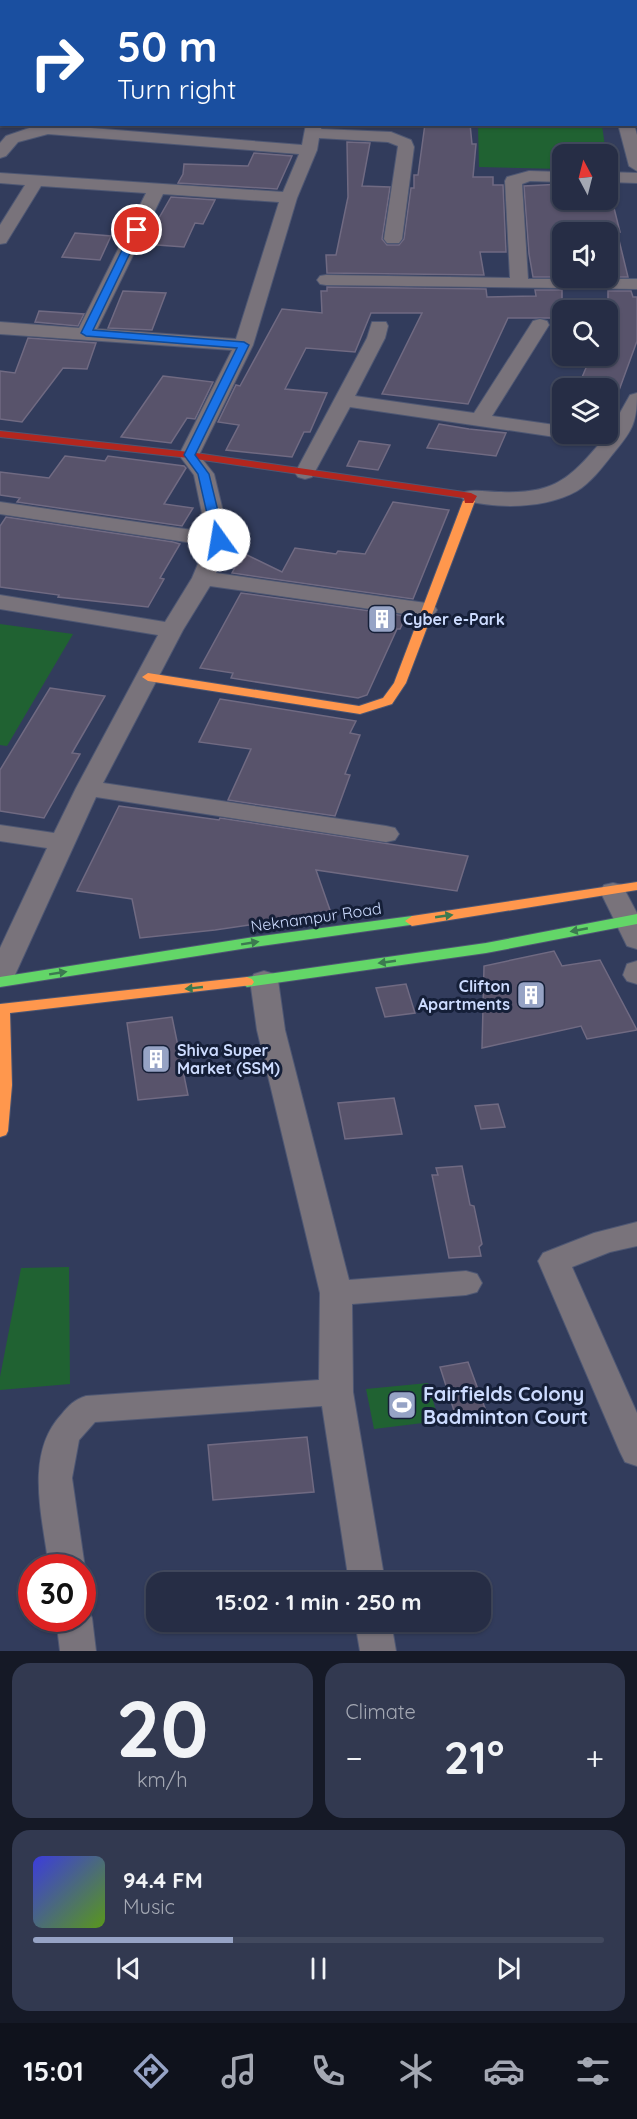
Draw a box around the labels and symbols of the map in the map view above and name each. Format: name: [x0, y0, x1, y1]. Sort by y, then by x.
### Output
north arrow: [552, 144, 618, 210]
pin: [111, 204, 162, 255]
position arrow: [187, 508, 251, 572]
building icon: Cyber e-Park: [366, 603, 398, 635]
place label: Cyber e-Park: [403, 609, 505, 629]
street label: Neknampur Road: [249, 898, 383, 936]
one-way arrow: [434, 912, 453, 921]
one-way arrow: [570, 926, 589, 935]
one-way arrow: [241, 938, 260, 947]
one-way arrow: [378, 958, 397, 967]
one-way arrow: [48, 968, 67, 977]
place label: Clifton Apartments: [418, 976, 510, 1014]
building icon: Clifton Apartments: [515, 979, 547, 1011]
one-way arrow: [184, 983, 203, 993]
place label: Shiva Super Market (SSM): [177, 1040, 280, 1078]
building icon: Shiva Super Market (SSM): [140, 1043, 172, 1075]
place label: Fairfields Colony Badminton Court: [423, 1381, 588, 1429]
sports icon: Fairfields Colony Badminton Court: [386, 1389, 418, 1421]
speed limit sign: 30: [18, 1554, 96, 1632]

